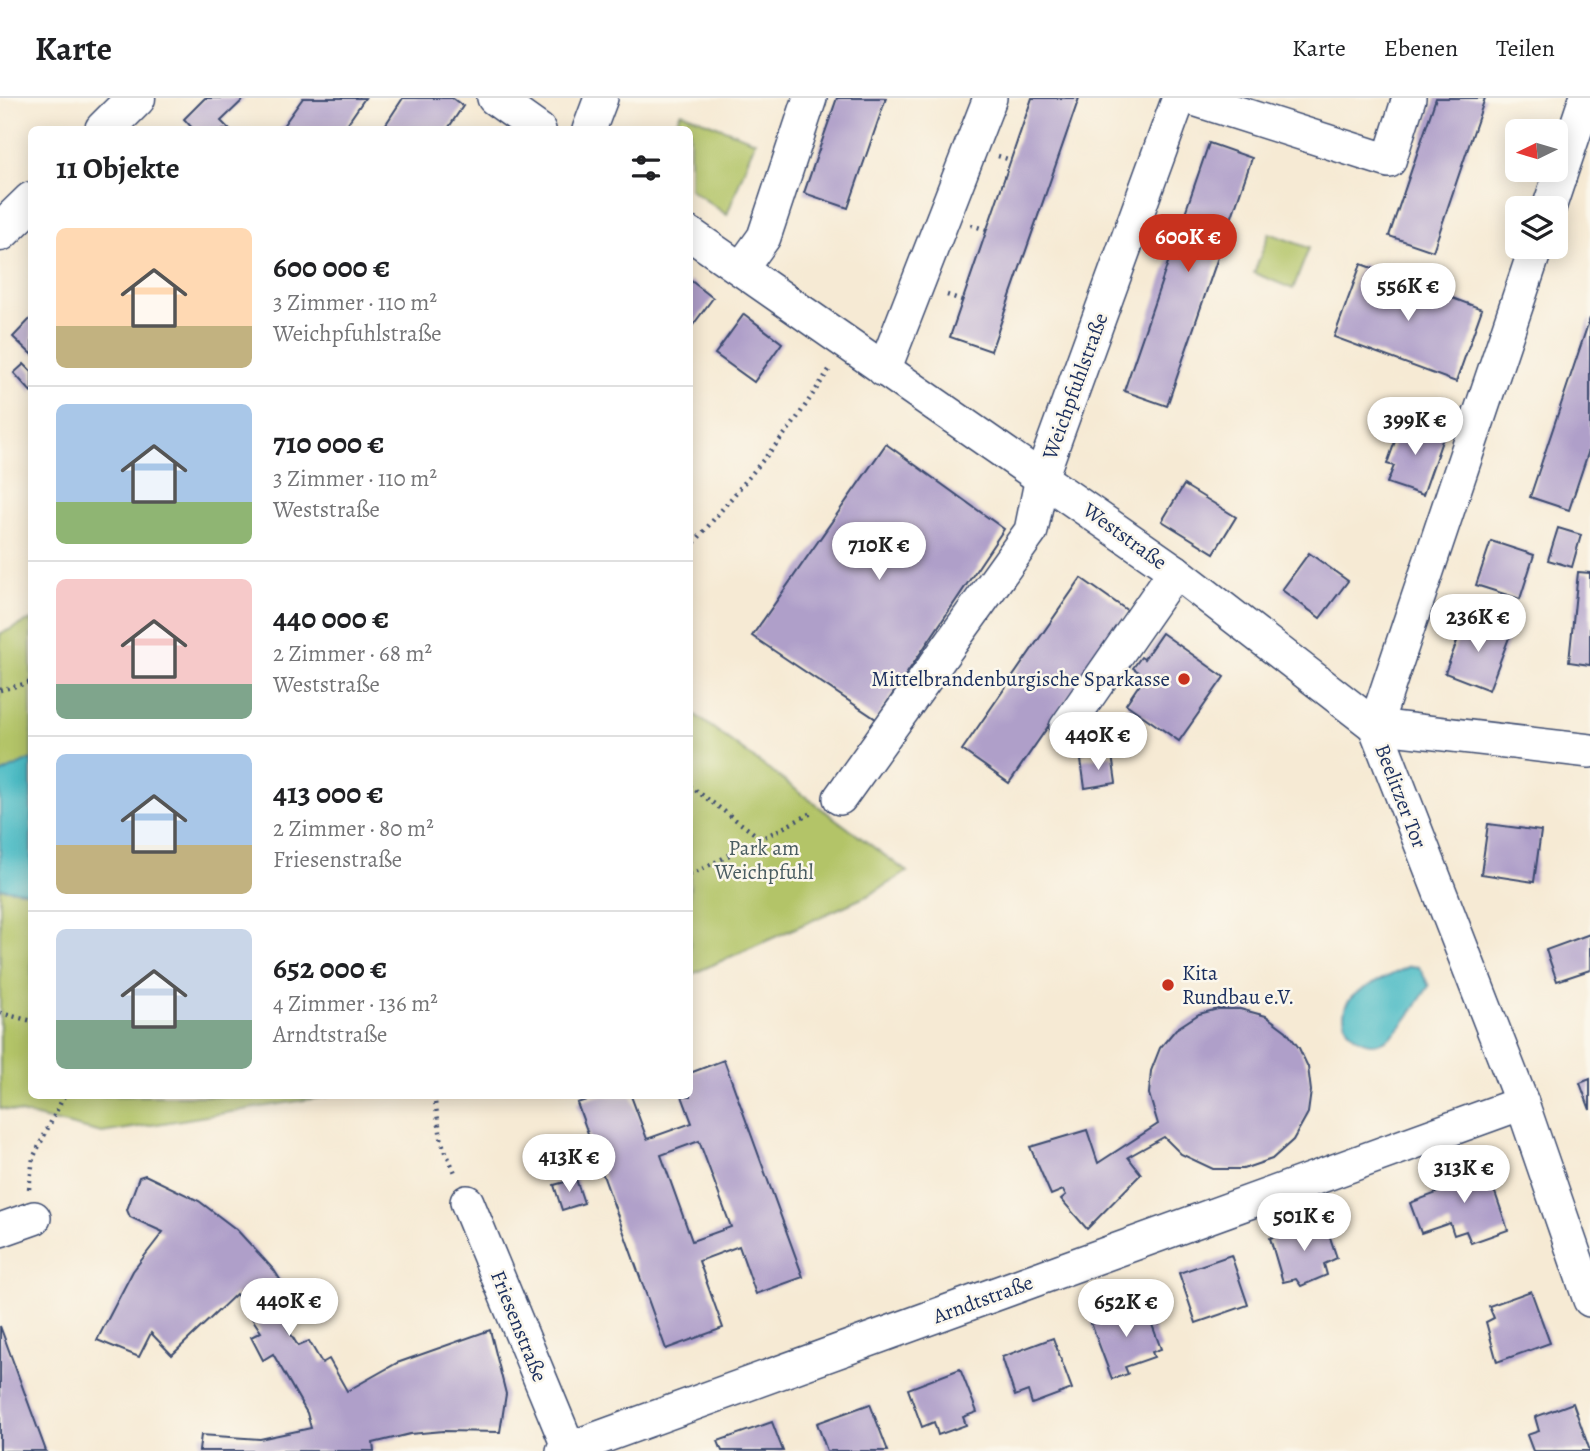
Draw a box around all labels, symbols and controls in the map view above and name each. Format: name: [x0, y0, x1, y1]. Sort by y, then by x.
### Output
text: Karte: [35, 26, 112, 71]
text: Karte: [1292, 32, 1346, 64]
text: Ebenen: [1384, 32, 1458, 64]
text: Teilen: [1496, 32, 1555, 64]
north arrow: [1505, 119, 1568, 182]
map controls: [1505, 119, 1568, 259]
text: 11 Objekte: [56, 148, 180, 188]
icon: filters: [627, 149, 665, 187]
button: layers: [1505, 196, 1568, 259]
pin: 600K €: [1131, 214, 1245, 274]
text: 600K €: [1155, 221, 1221, 252]
text: 600 000 €: [273, 247, 390, 287]
icon: home: [112, 256, 196, 340]
pin: 556K €: [1351, 264, 1465, 323]
text: 556K €: [1377, 270, 1439, 301]
text: 3 Zimmer · 110 m²: [273, 287, 437, 318]
street label: Weichpfuhlstraße: [1035, 309, 1114, 464]
text: Weichpfuhlstraße: [273, 318, 442, 349]
pin: 399K €: [1358, 398, 1472, 457]
text: 399K €: [1383, 404, 1447, 435]
text: 710 000 €: [273, 423, 385, 463]
icon: home: [112, 432, 196, 516]
text: 3 Zimmer · 110 m²: [273, 463, 437, 494]
text: Weststraße: [273, 494, 380, 525]
street label: Weststraße: [1076, 495, 1173, 576]
pin: 710K €: [822, 522, 936, 582]
text: 710K €: [848, 529, 910, 560]
pin: 236K €: [1421, 594, 1535, 654]
text: 440 000 €: [273, 598, 389, 638]
text: 236K €: [1446, 601, 1510, 632]
icon: home: [112, 607, 196, 691]
text: 2 Zimmer · 68 m²: [273, 638, 432, 669]
place label: Mittelbrandenburgische Sparkasse: [871, 665, 1170, 693]
text: Weststraße: [273, 669, 380, 700]
marker: Mittelbrandenburgische Sparkasse: [1176, 671, 1192, 687]
pin: 440K €: [1041, 712, 1155, 772]
text: 440K €: [1065, 719, 1131, 750]
street label: Beelitzer Tor: [1368, 740, 1434, 852]
text: 413 000 €: [273, 773, 384, 813]
icon: home: [112, 782, 196, 866]
text: 2 Zimmer · 80 m²: [273, 813, 434, 844]
park label: Park am Weichpfuhl: [713, 834, 814, 886]
text: Friesenstraße: [273, 844, 402, 875]
text: 652 000 €: [273, 948, 387, 988]
icon: home: [112, 957, 196, 1041]
place label: Kita Rundbau e.V.: [1182, 959, 1295, 1011]
marker: Kita Rundbau e.V.: [1160, 977, 1176, 993]
text: 4 Zimmer · 136 m²: [273, 988, 438, 1019]
text: Arndtstraße: [273, 1019, 387, 1050]
pin: 413K €: [512, 1134, 626, 1194]
text: 413K €: [538, 1141, 600, 1172]
pin: 313K €: [1407, 1146, 1521, 1205]
text: 313K €: [1434, 1152, 1494, 1183]
pin: 501K €: [1247, 1194, 1361, 1253]
text: 501K €: [1273, 1200, 1335, 1231]
street label: Friesenstraße: [484, 1266, 554, 1386]
street label: Arndtstraße: [928, 1268, 1037, 1330]
pin: 440K €: [232, 1278, 346, 1338]
pin: 652K €: [1069, 1280, 1183, 1339]
text: 440K €: [256, 1285, 322, 1316]
text: 652K €: [1094, 1286, 1158, 1317]

